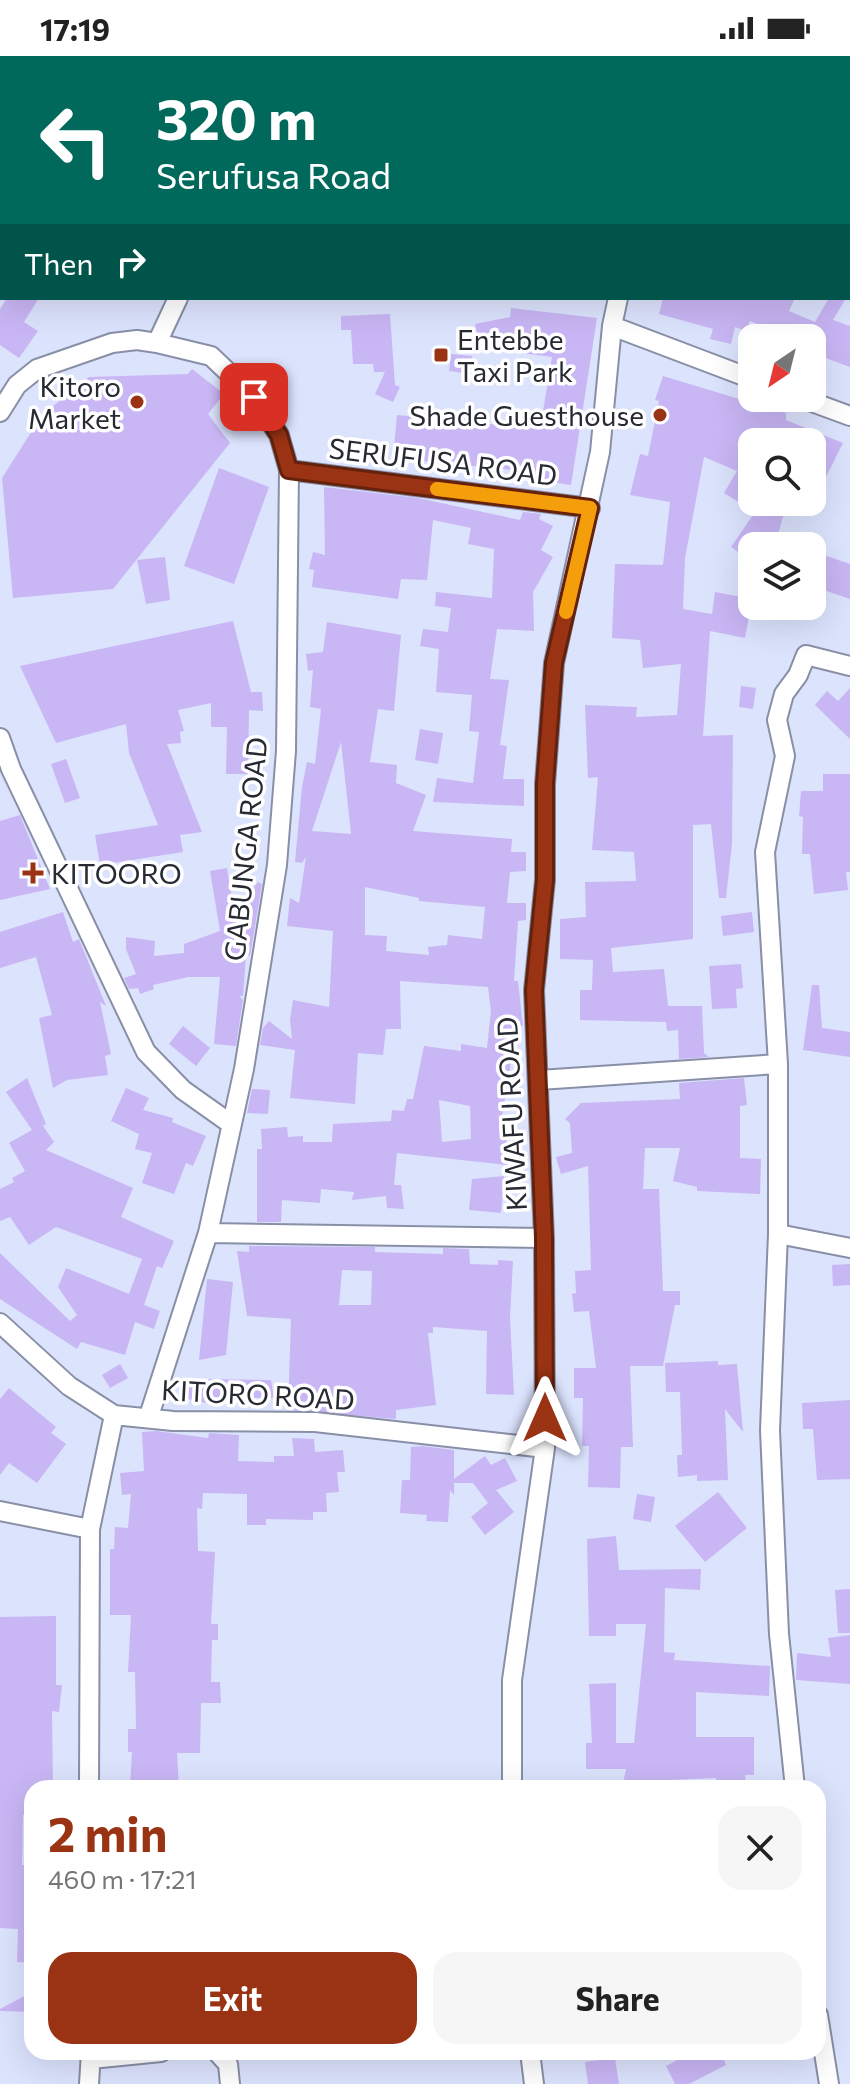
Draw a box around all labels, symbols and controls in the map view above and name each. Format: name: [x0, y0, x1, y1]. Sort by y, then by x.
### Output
text: 17:19: [40, 10, 110, 47]
text: 320 m: [156, 83, 317, 152]
icon: left: [24, 88, 128, 192]
text: Serufusa Road: [156, 152, 391, 196]
icon: right: [109, 240, 153, 284]
text: Then: [24, 244, 93, 281]
place label: Entebbe Taxi Park: [457, 322, 573, 388]
north arrow: [738, 324, 826, 412]
map controls: [738, 324, 826, 620]
marker: Entebbe Taxi Park: [432, 346, 450, 364]
pin: [220, 363, 288, 431]
place label: Kitoro Market: [28, 369, 121, 435]
icon: arrive: [232, 375, 276, 419]
marker: Kitoro Market: [128, 393, 146, 411]
place label: Shade Guesthouse: [410, 398, 644, 432]
marker: Shade Guesthouse: [651, 406, 669, 424]
button: search: [738, 428, 826, 516]
street label: SERUFUSA ROAD: [327, 430, 559, 492]
button: layers: [738, 532, 826, 620]
street label: GABUNGA ROAD: [216, 735, 274, 963]
place label: KITOORO: [51, 856, 182, 890]
marker: KITOORO: [22, 862, 44, 884]
street label: KIWAFU ROAD: [489, 1016, 533, 1212]
street label: KITORO ROAD: [161, 1372, 355, 1416]
position arrow: [503, 1376, 587, 1460]
text: 2 min: [48, 1803, 168, 1862]
button: close: [718, 1806, 802, 1890]
text: 460 m · 17:21: [48, 1863, 197, 1894]
button: Exit: [48, 1952, 417, 2044]
button: Share: [433, 1952, 802, 2044]

